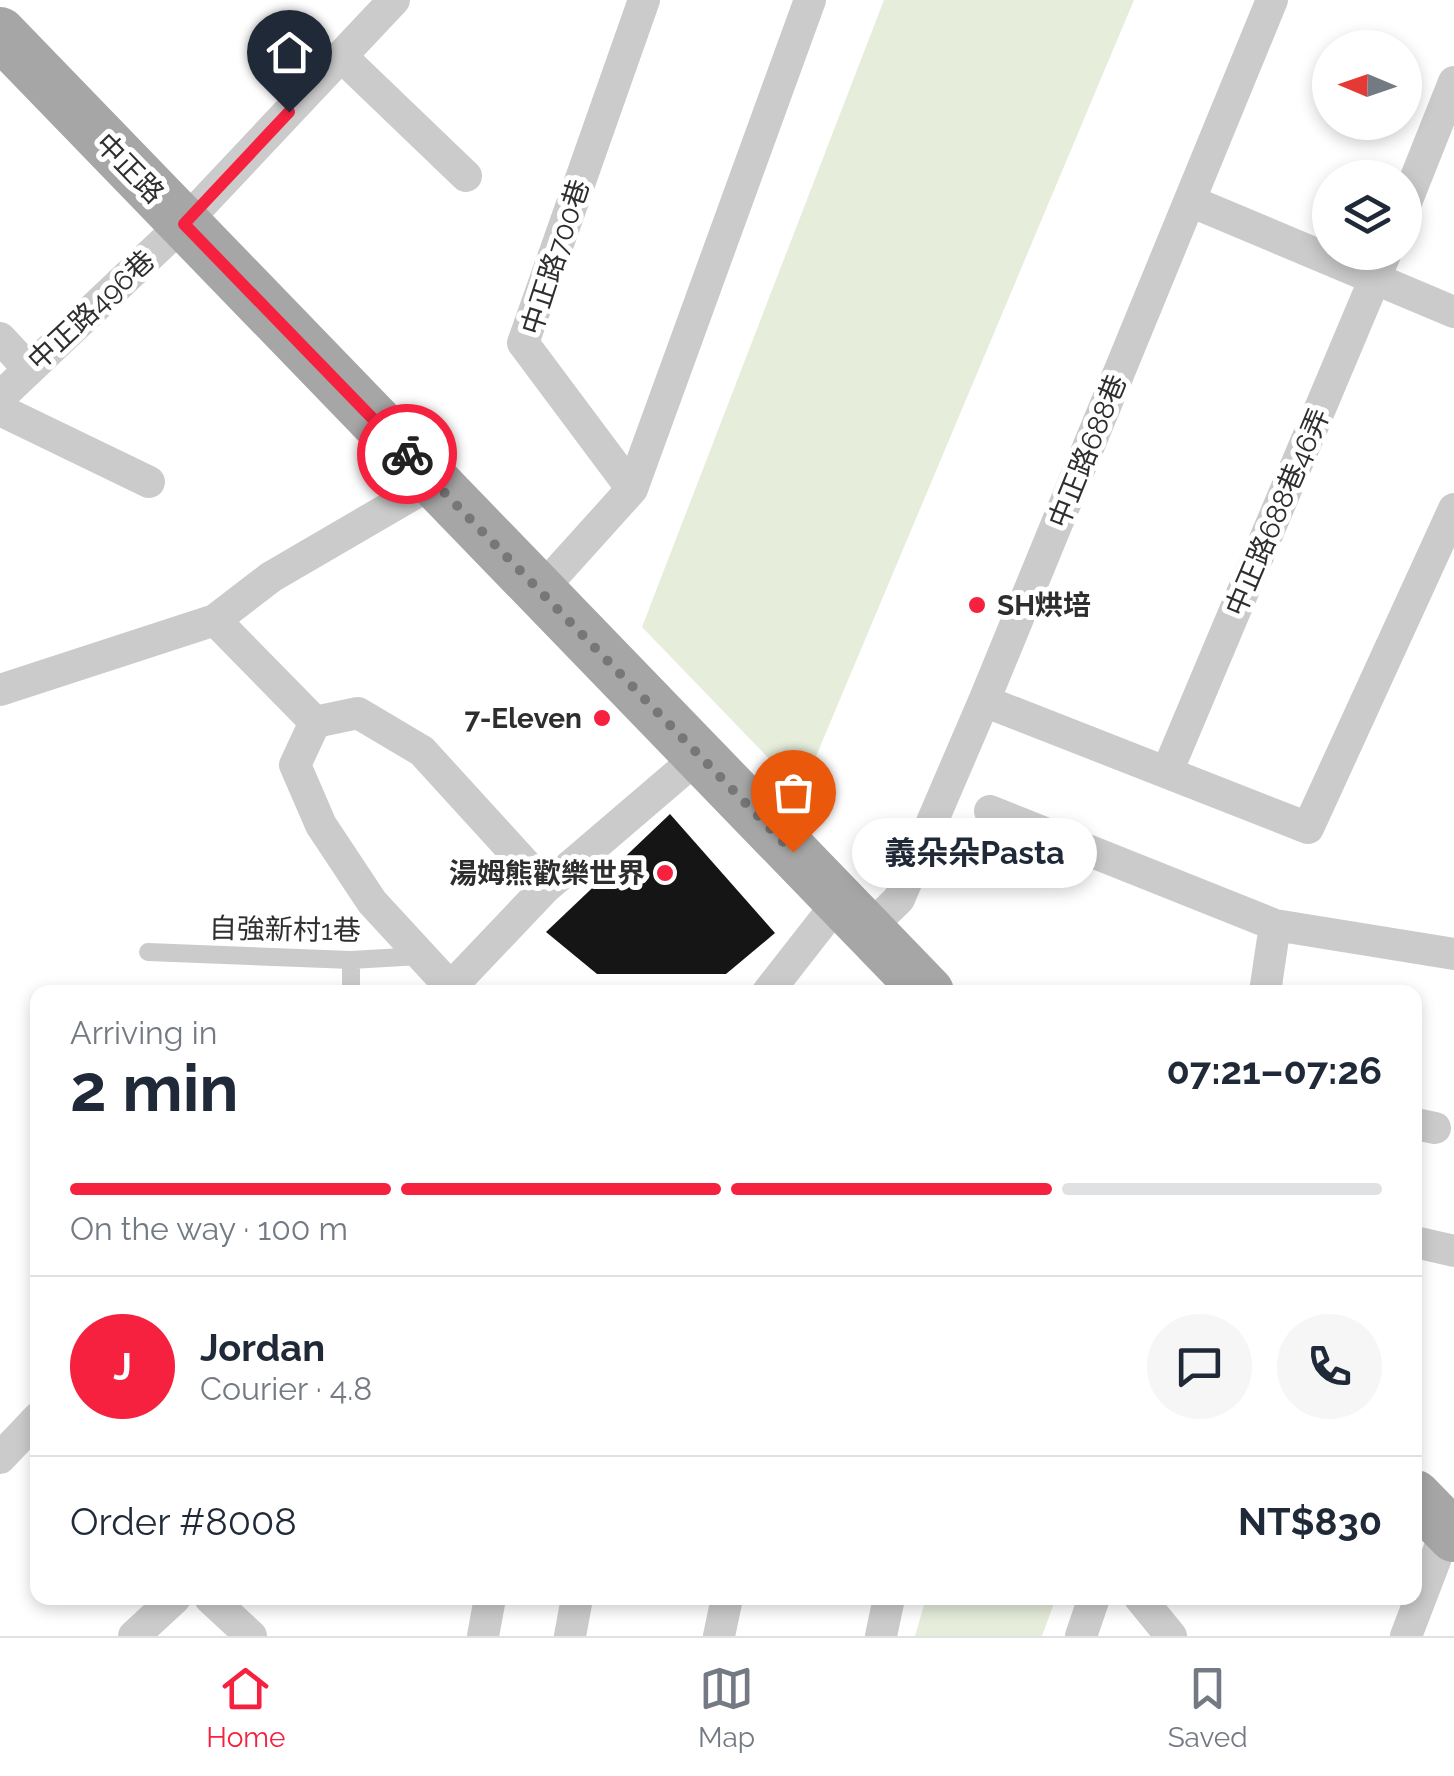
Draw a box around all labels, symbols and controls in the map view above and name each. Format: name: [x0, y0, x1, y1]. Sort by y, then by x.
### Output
pin: [247, 10, 332, 113]
icon: home: [262, 25, 317, 80]
north arrow: [1312, 30, 1422, 140]
map controls: [1312, 30, 1422, 270]
street label: 中正路: [89, 127, 171, 210]
button: layers: [1312, 160, 1422, 270]
street label: 中正路700巷: [515, 175, 596, 339]
street label: 中正路496巷: [21, 244, 161, 377]
street label: 中正路688巷: [1042, 370, 1133, 533]
street label: 中正路688巷46弄: [1219, 403, 1336, 621]
courier: [357, 404, 457, 504]
icon: bike: [380, 427, 435, 482]
place label: SH烘培: [997, 589, 1091, 622]
marker: SH烘培: [966, 594, 988, 616]
place label: 7-Eleven: [465, 702, 582, 735]
marker: 7-Eleven: [591, 707, 613, 729]
pin: [751, 750, 836, 853]
icon: bag: [766, 765, 821, 820]
callout: 義朵朵Pasta: [853, 817, 1098, 887]
text: 義朵朵Pasta: [884, 834, 1065, 871]
place label: 湯姆熊歡樂世界: [449, 857, 645, 890]
marker: 湯姆熊歡樂世界: [654, 862, 676, 884]
street label: 自強新村1巷: [209, 912, 361, 947]
text: Arriving in: [70, 1014, 217, 1051]
text: 07:21–07:26: [1167, 1048, 1382, 1093]
text: 2 min: [70, 1050, 239, 1126]
text: On the way · 100 m: [70, 1210, 348, 1247]
button: chat: [1147, 1314, 1252, 1419]
button: phone: [1277, 1314, 1382, 1419]
text: Jordan: [200, 1325, 325, 1370]
text: J: [113, 1344, 132, 1389]
text: Courier · 4.8: [200, 1370, 372, 1407]
text: Order #8008: [70, 1499, 297, 1544]
text: NT$830: [1238, 1499, 1382, 1544]
tab: Home: [206, 1661, 286, 1754]
tab: Map: [698, 1661, 755, 1754]
tab: Saved: [1168, 1661, 1248, 1754]

